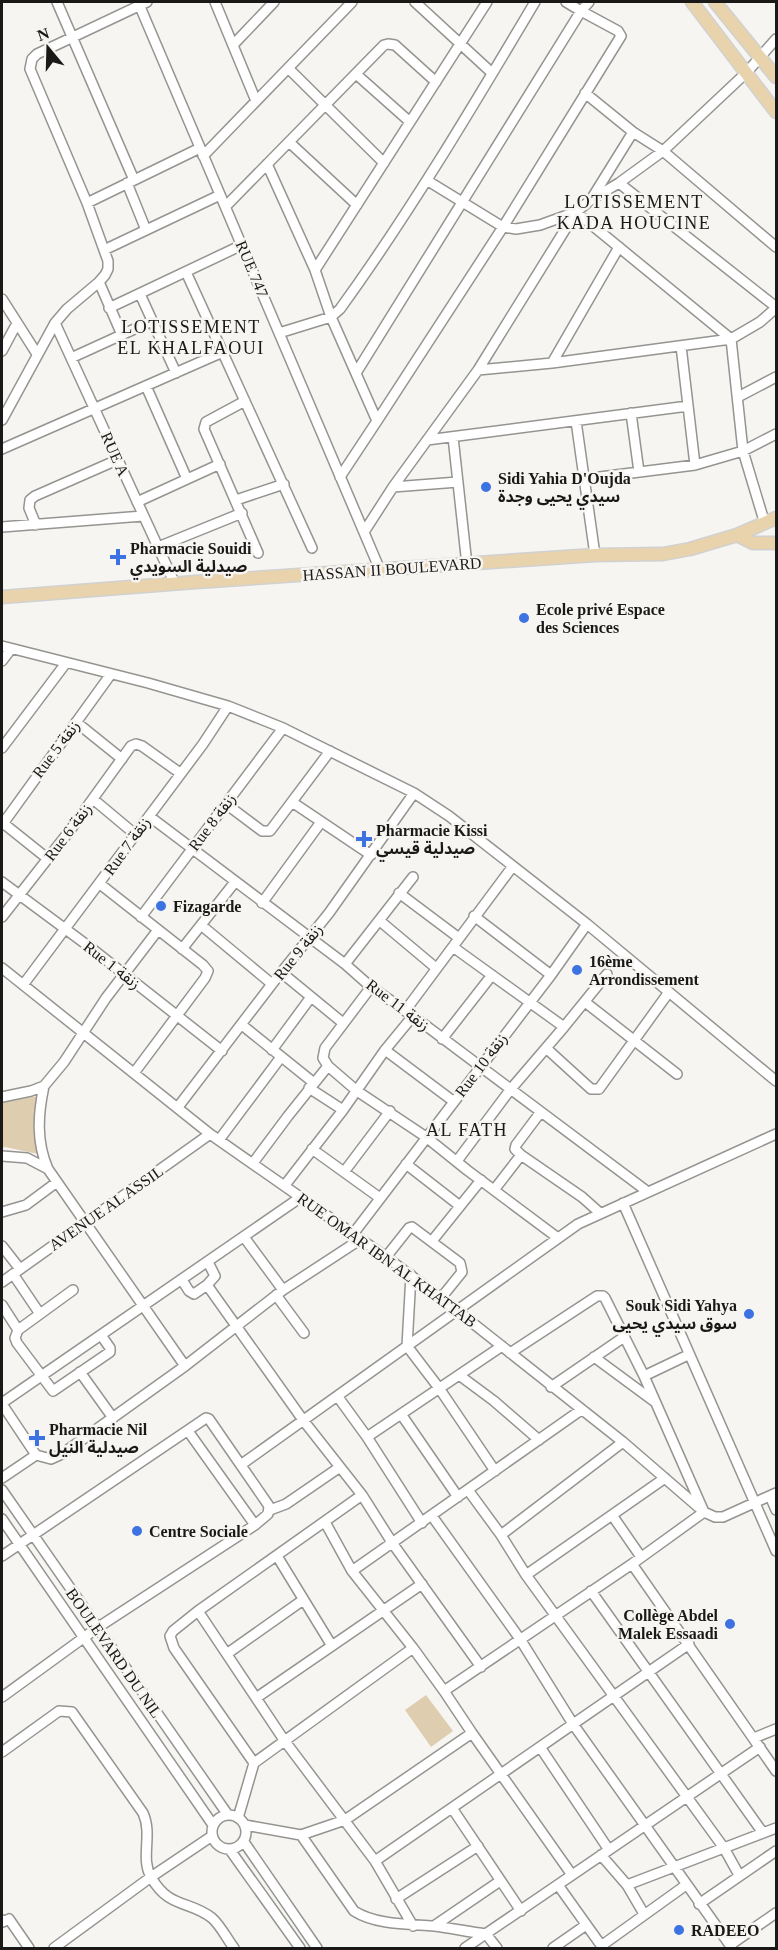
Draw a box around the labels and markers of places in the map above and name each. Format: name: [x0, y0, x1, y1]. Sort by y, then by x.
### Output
place label: Sidi Yahia D'Oujda سيدي يحيى وجدة: [498, 470, 631, 509]
marker: Sidi Yahia D'Oujda سيدي يحيى وجدة: [479, 480, 493, 494]
place label: Pharmacie Souidi صيدلية السويدي: [130, 540, 252, 579]
marker: Pharmacie Souidi صيدلية السويدي: [111, 550, 125, 564]
place label: Ecole privé Espace des Sciences: [536, 601, 665, 636]
marker: Ecole privé Espace des Sciences: [517, 611, 531, 625]
place label: Pharmacie Kissi صيدلية قيسي: [376, 822, 488, 861]
marker: Pharmacie Kissi صيدلية قيسي: [357, 832, 371, 846]
place label: Fizagarde: [173, 898, 241, 916]
marker: Fizagarde: [154, 899, 168, 913]
place label: 16ème Arrondissement: [589, 953, 700, 988]
marker: 16ème Arrondissement: [570, 963, 584, 977]
place label: Souk Sidi Yahya سوق سيدي يحيى: [613, 1297, 737, 1336]
marker: Souk Sidi Yahya سوق سيدي يحيى: [742, 1307, 756, 1321]
place label: Pharmacie Nil صيدلية النيل: [49, 1421, 148, 1457]
marker: Pharmacie Nil صيدلية النيل: [30, 1431, 44, 1445]
place label: Centre Sociale: [149, 1523, 248, 1540]
marker: Centre Sociale: [130, 1524, 144, 1538]
place label: Collège Abdel Malek Essaadi: [618, 1607, 719, 1642]
marker: Collège Abdel Malek Essaadi: [723, 1617, 737, 1631]
place label: RADEEO: [691, 1922, 759, 1939]
marker: RADEEO: [672, 1923, 686, 1937]

